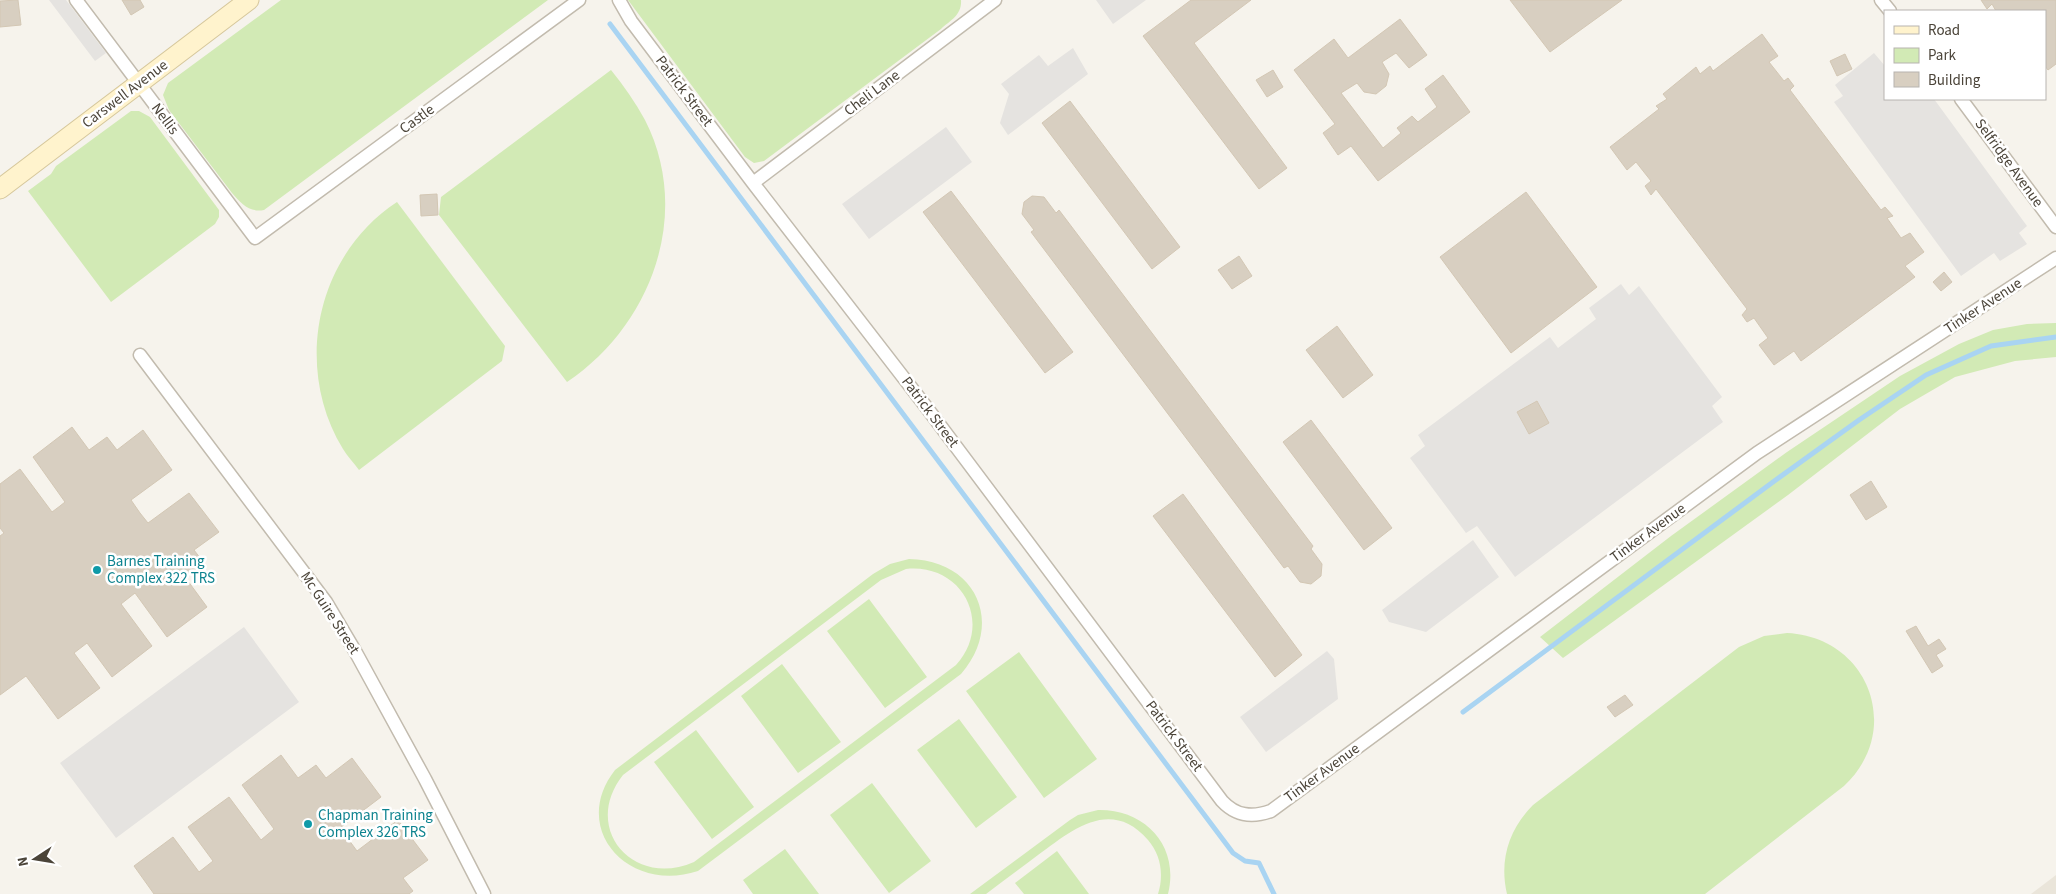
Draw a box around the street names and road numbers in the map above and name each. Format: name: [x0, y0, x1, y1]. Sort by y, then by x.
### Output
street label: Patrick Street: [650, 51, 718, 131]
street label: Carswell Avenue: [78, 55, 172, 133]
street label: Cheli Lane: [840, 65, 904, 121]
street label: Nellis: [146, 99, 184, 139]
street label: Castle: [395, 99, 439, 139]
street label: Selfridge Avenue: [1970, 114, 2048, 212]
street label: Tinker Avenue: [1940, 273, 2026, 339]
street label: Patrick Street: [896, 372, 964, 452]
street label: Tinker Avenue: [1606, 498, 1690, 568]
street label: Mc Guire Street: [295, 567, 365, 659]
street label: Patrick Street: [1140, 696, 1208, 776]
street label: Tinker Avenue: [1280, 738, 1364, 808]

